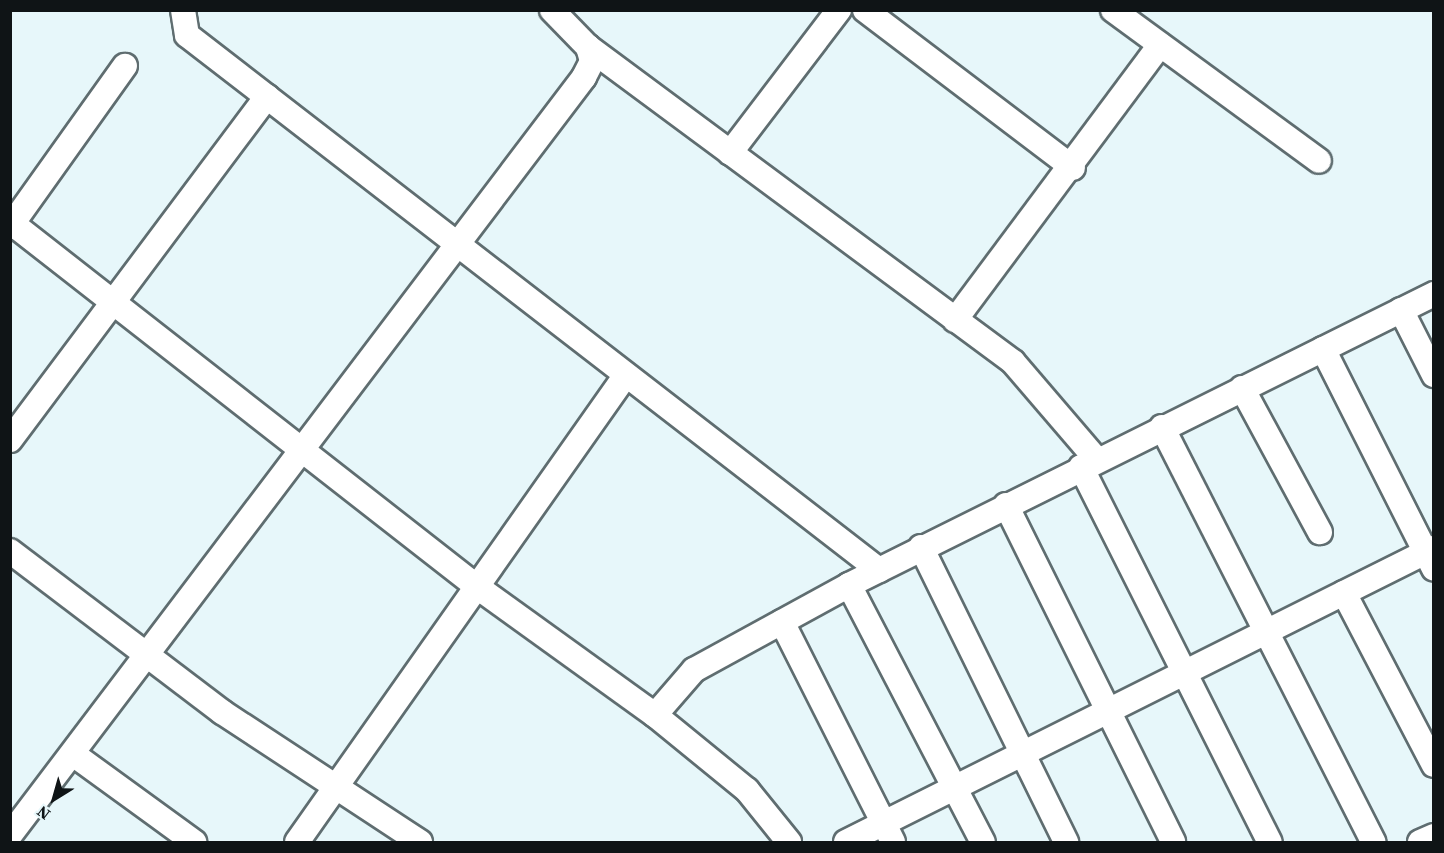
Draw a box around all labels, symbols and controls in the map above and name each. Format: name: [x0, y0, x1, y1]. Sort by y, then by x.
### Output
north arrow: [24, 769, 84, 829]
text: N: [32, 801, 54, 826]

